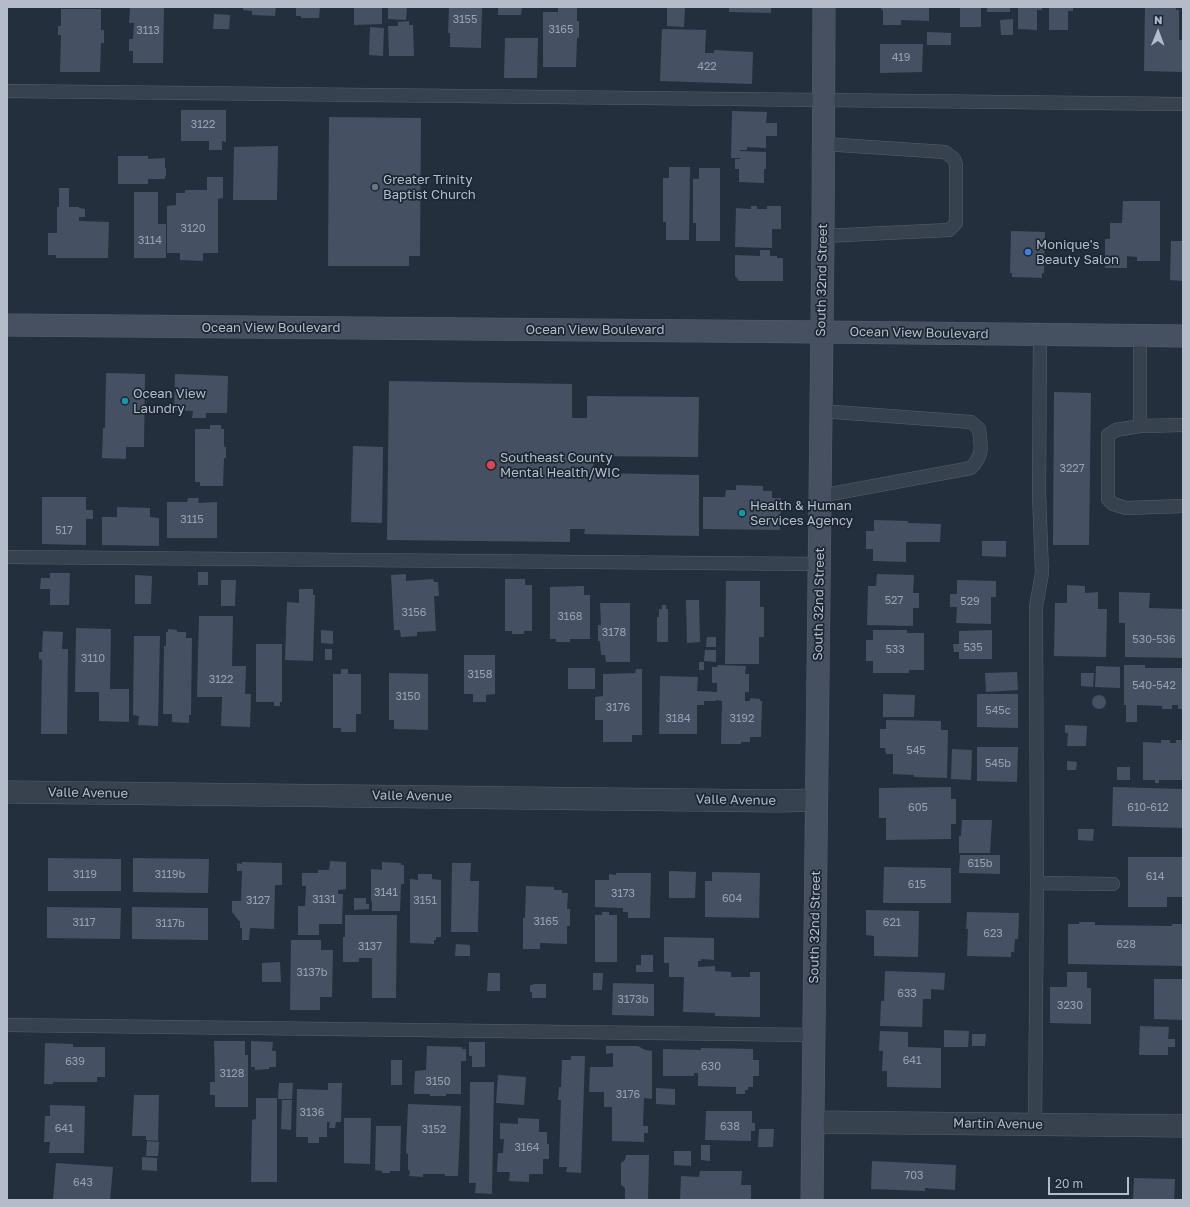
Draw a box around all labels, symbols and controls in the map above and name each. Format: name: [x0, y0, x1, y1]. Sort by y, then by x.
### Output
north arrow: [1138, 12, 1178, 52]
house number: 3155: [453, 13, 477, 27]
text: N: [1154, 13, 1163, 26]
house number: 3165: [549, 23, 573, 37]
house number: 3113: [136, 24, 160, 38]
house number: 419: [892, 51, 910, 65]
house number: 422: [697, 60, 717, 74]
house number: 3122: [191, 118, 215, 132]
place label: Greater Trinity Baptist Church: [383, 172, 476, 203]
marker: Greater Trinity Baptist Church: [370, 182, 380, 192]
house number: 3120: [181, 222, 205, 236]
street label: South 32nd Street: [813, 223, 831, 337]
house number: 3114: [138, 234, 162, 248]
place label: Monique's Beauty Salon: [1036, 237, 1119, 268]
marker: Monique's Beauty Salon: [1023, 247, 1033, 257]
street label: Ocean View Boulevard: [201, 320, 341, 336]
street label: Ocean View Boulevard: [525, 322, 665, 338]
street label: Ocean View Boulevard: [849, 324, 989, 342]
place label: Ocean View Laundry: [133, 386, 206, 417]
marker: Ocean View Laundry: [120, 396, 130, 406]
place label: Southeast County Mental Health/WIC: [500, 450, 620, 481]
marker: Southeast County Mental Health/WIC: [485, 459, 497, 471]
house number: 3227: [1059, 462, 1085, 476]
place label: Health & Human Services Agency: [750, 498, 853, 529]
marker: Health & Human Services Agency: [737, 508, 747, 518]
house number: 3115: [180, 513, 204, 527]
house number: 517: [55, 524, 73, 538]
street label: South 32nd Street: [810, 547, 828, 661]
house number: 527: [885, 594, 903, 608]
house number: 529: [960, 595, 980, 609]
house number: 3156: [402, 606, 426, 620]
house number: 3168: [557, 610, 583, 624]
house number: 3178: [602, 626, 626, 640]
house number: 530-536: [1132, 633, 1176, 647]
house number: 535: [963, 641, 983, 655]
house number: 533: [885, 643, 905, 657]
house number: 3110: [81, 652, 105, 666]
house number: 3158: [468, 668, 492, 682]
house number: 3122: [209, 673, 233, 687]
house number: 540-542: [1132, 679, 1176, 693]
house number: 3150: [396, 690, 420, 704]
house number: 3176: [606, 701, 630, 715]
house number: 545c: [985, 704, 1011, 718]
house number: 3184: [665, 712, 691, 726]
house number: 3192: [730, 712, 754, 726]
house number: 545: [906, 744, 926, 758]
house number: 545b: [985, 757, 1011, 771]
street label: Valle Avenue: [48, 785, 128, 801]
street label: Valle Avenue: [372, 788, 452, 804]
street label: Valle Avenue: [696, 792, 776, 808]
house number: 605: [908, 801, 928, 815]
house number: 610-612: [1127, 801, 1169, 815]
house number: 615b: [967, 857, 993, 871]
house number: 3119: [73, 868, 97, 882]
house number: 3119b: [155, 868, 185, 882]
street label: South 32nd Street: [806, 870, 824, 984]
house number: 614: [1146, 870, 1164, 884]
house number: 615: [908, 878, 926, 892]
house number: 3141: [374, 886, 398, 900]
house number: 3173: [611, 887, 635, 901]
house number: 604: [722, 892, 742, 906]
house number: 3131: [312, 893, 336, 907]
house number: 3127: [246, 894, 270, 908]
house number: 3151: [413, 894, 437, 908]
house number: 3165: [534, 915, 558, 929]
house number: 3117: [73, 916, 95, 930]
house number: 621: [883, 916, 901, 930]
house number: 3117b: [155, 917, 185, 931]
house number: 623: [983, 927, 1003, 941]
house number: 628: [1116, 938, 1136, 952]
house number: 3137: [358, 940, 382, 954]
house number: 3137b: [297, 966, 327, 980]
house number: 633: [897, 987, 917, 1001]
house number: 3173b: [618, 993, 648, 1007]
house number: 3230: [1057, 999, 1083, 1013]
house number: 641: [903, 1054, 921, 1068]
house number: 639: [65, 1055, 85, 1069]
house number: 630: [701, 1060, 721, 1074]
house number: 3128: [220, 1067, 244, 1081]
house number: 3150: [426, 1075, 450, 1089]
house number: 3176: [616, 1088, 640, 1102]
house number: 3136: [300, 1106, 324, 1120]
street label: Martin Avenue: [953, 1115, 1043, 1133]
house number: 638: [720, 1120, 740, 1134]
house number: 641: [55, 1122, 73, 1136]
house number: 3152: [422, 1123, 446, 1137]
house number: 3164: [514, 1141, 540, 1155]
house number: 703: [904, 1169, 924, 1183]
scale bar: [1050, 1169, 1131, 1195]
house number: 643: [73, 1176, 93, 1190]
text: 20 m: [1055, 1176, 1083, 1191]

